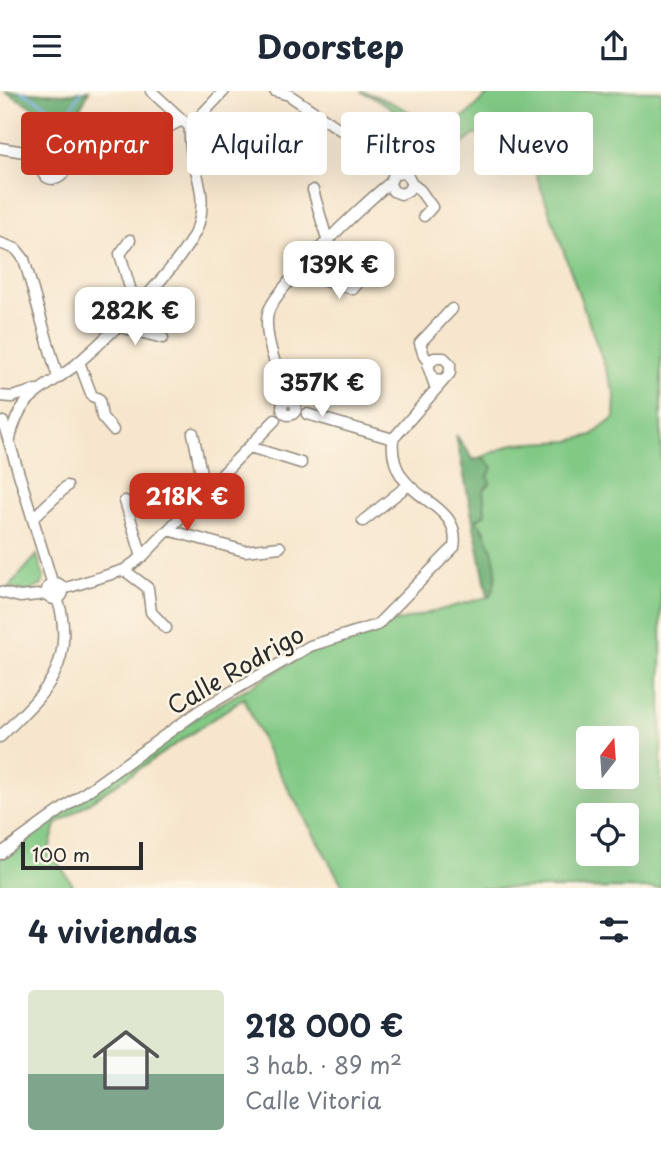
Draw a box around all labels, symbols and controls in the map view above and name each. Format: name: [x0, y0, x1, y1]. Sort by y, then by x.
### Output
text: Doorstep: [257, 22, 404, 70]
icon: menu: [28, 27, 66, 65]
icon: share: [595, 27, 633, 65]
chip: Comprar: [21, 112, 173, 175]
chip: Alquilar: [187, 112, 327, 175]
chip: Filtros: [341, 112, 460, 175]
chip: Nuevo: [474, 112, 593, 175]
pin: 139K €: [282, 241, 396, 301]
text: 139K €: [299, 246, 379, 281]
pin: 282K €: [78, 287, 192, 347]
text: 282K €: [91, 292, 179, 327]
pin: 357K €: [265, 359, 379, 419]
text: 357K €: [280, 364, 364, 399]
pin: 218K €: [130, 473, 244, 533]
text: 218K €: [145, 478, 229, 513]
street label: Calle Rodrigo: [160, 615, 310, 723]
north arrow: [576, 726, 639, 789]
map controls: [576, 726, 639, 866]
button: locate: [576, 803, 639, 866]
scale bar: [21, 839, 144, 871]
text: 100 m: [32, 840, 90, 868]
text: 4 viviendas: [28, 908, 197, 953]
icon: filters: [595, 911, 633, 949]
text: 218 000 €: [245, 1002, 403, 1047]
icon: home: [84, 1018, 168, 1102]
text: 3 hab. · 89 m²: [245, 1047, 402, 1082]
text: Calle Vitoria: [245, 1082, 381, 1117]

